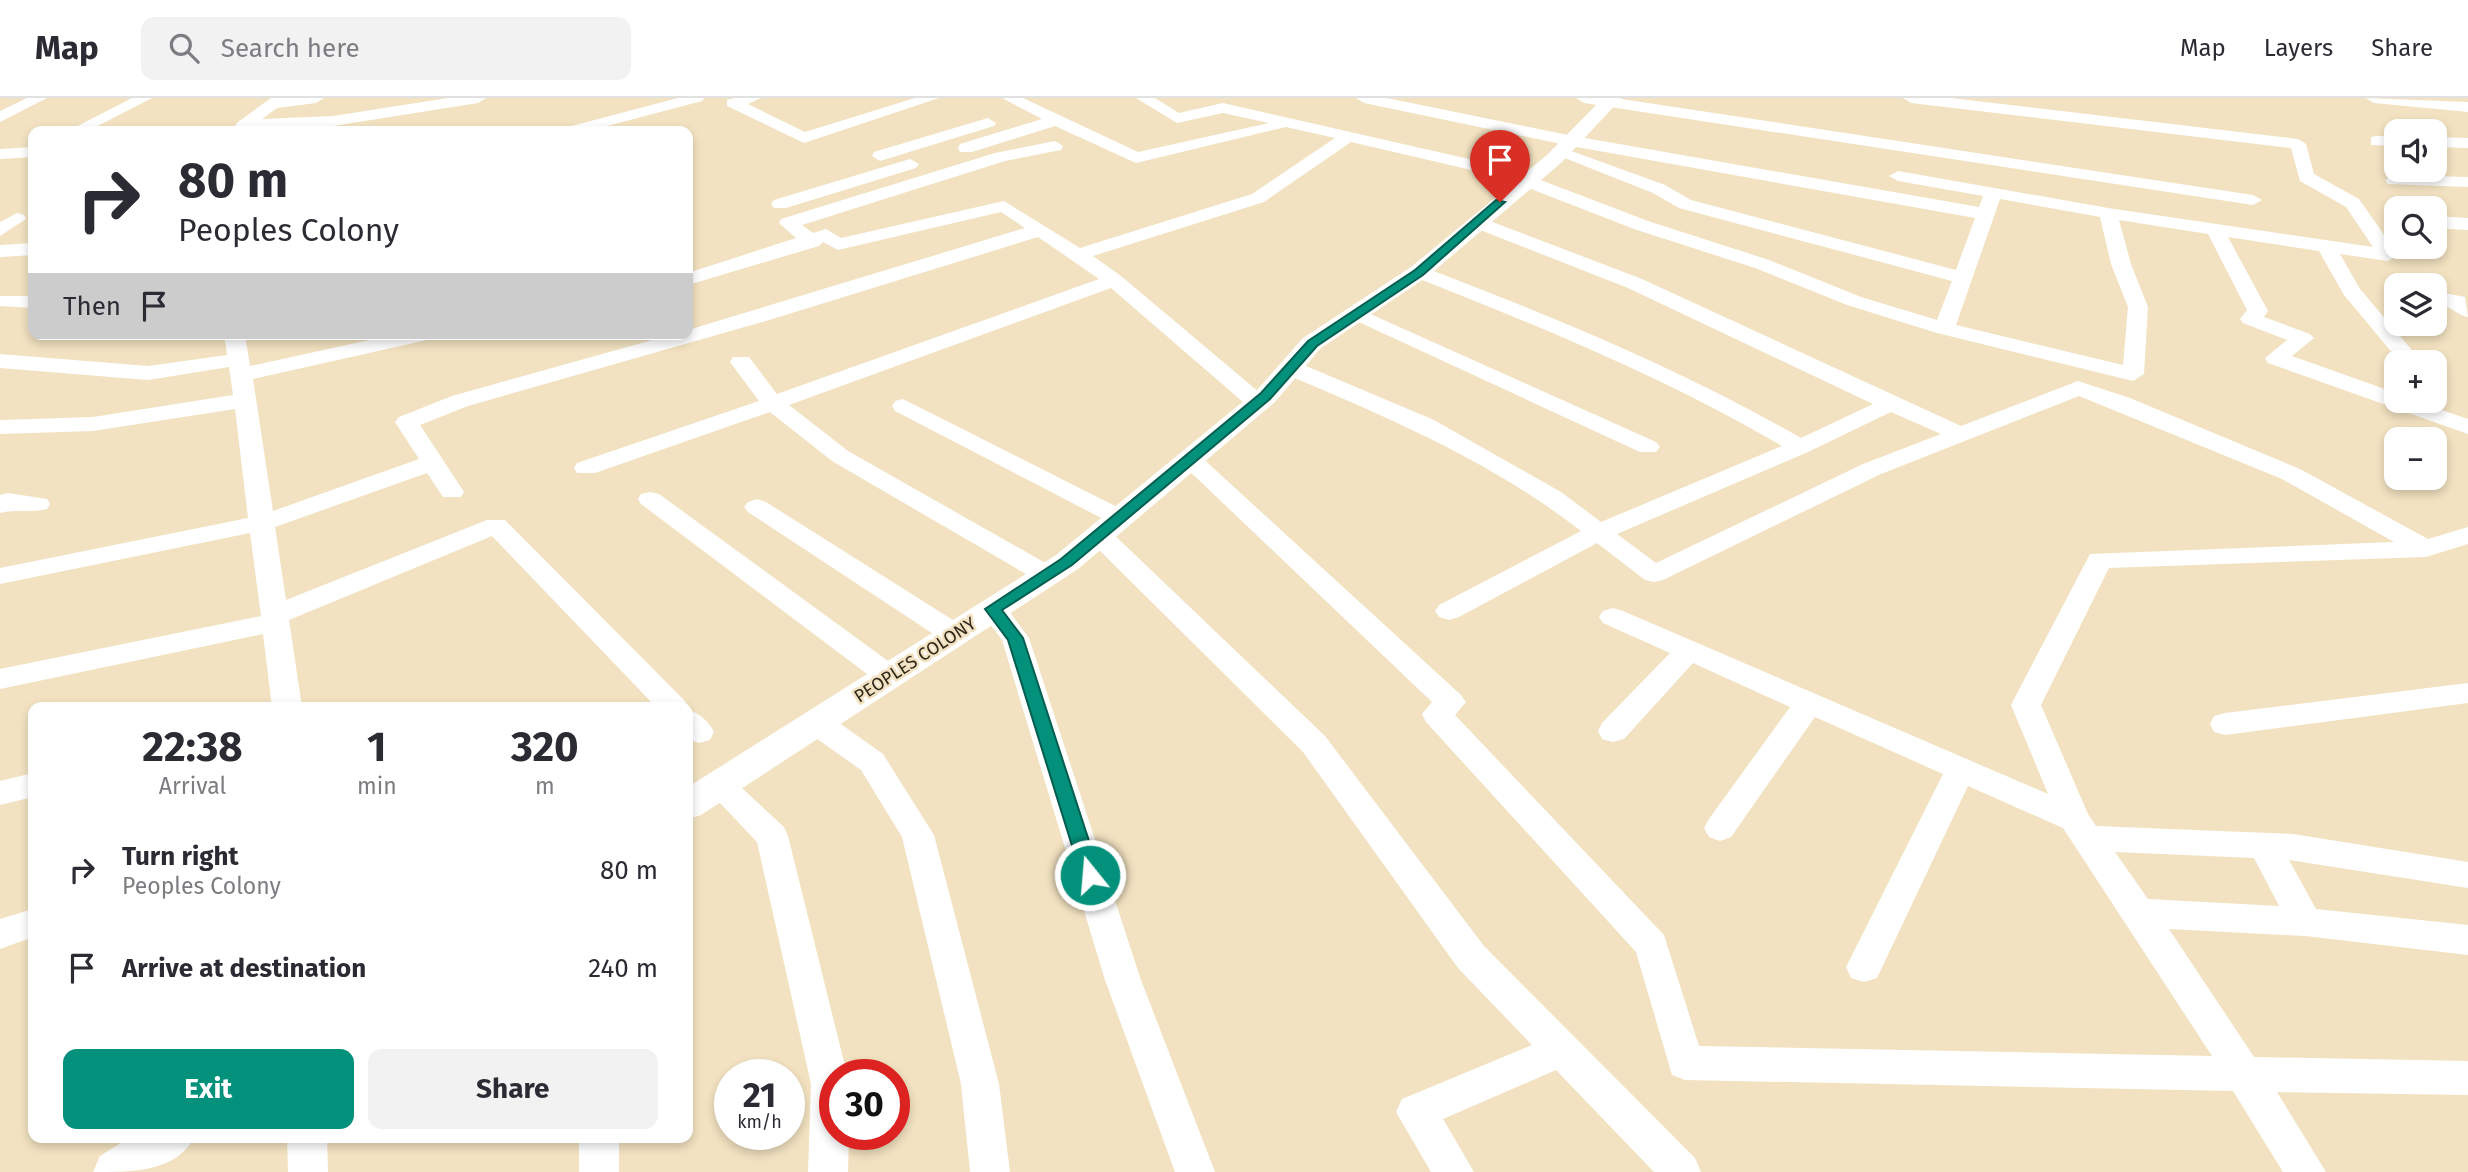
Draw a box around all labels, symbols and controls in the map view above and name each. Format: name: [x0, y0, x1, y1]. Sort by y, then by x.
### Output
search box: [141, 17, 631, 80]
text: Map: [35, 28, 99, 68]
icon: search: [165, 29, 203, 67]
text: Search here: [221, 33, 360, 64]
text: Map: [2180, 34, 2226, 62]
text: Layers: [2264, 34, 2333, 62]
text: Share: [2371, 34, 2433, 62]
map controls: [2384, 119, 2447, 490]
button: sound: [2384, 119, 2447, 182]
pin: [1470, 130, 1530, 202]
icon: arrive: [1481, 141, 1519, 179]
text: 80 m: [178, 151, 288, 210]
icon: right: [63, 154, 154, 245]
button: search: [2384, 196, 2447, 259]
text: Peoples Colony: [178, 211, 399, 249]
button: layers: [2384, 273, 2447, 336]
icon: arrive: [135, 287, 173, 325]
text: Then: [63, 291, 121, 322]
button: +: [2384, 350, 2447, 413]
button: −: [2384, 427, 2447, 490]
street label: PEOPLES COLONY: [850, 612, 980, 708]
text: 22:38: [142, 722, 243, 772]
text: 1: [367, 722, 387, 772]
text: 320: [511, 722, 579, 772]
text: Arrival: [159, 772, 226, 800]
text: min: [357, 772, 397, 800]
text: m: [535, 772, 555, 800]
position arrow: [1053, 838, 1127, 912]
text: Turn right: [122, 841, 239, 872]
icon: right: [63, 851, 101, 889]
text: 80 m: [600, 855, 658, 886]
text: Peoples Colony: [122, 872, 281, 900]
icon: arrive: [63, 949, 101, 987]
text: Arrive at destination: [122, 953, 366, 984]
text: 240 m: [588, 953, 658, 984]
button: Exit: [63, 1049, 354, 1129]
button: Share: [368, 1049, 658, 1129]
speed limit sign: 30: [819, 1059, 910, 1150]
text: 21: [743, 1074, 776, 1116]
text: km/h: [737, 1111, 782, 1133]

